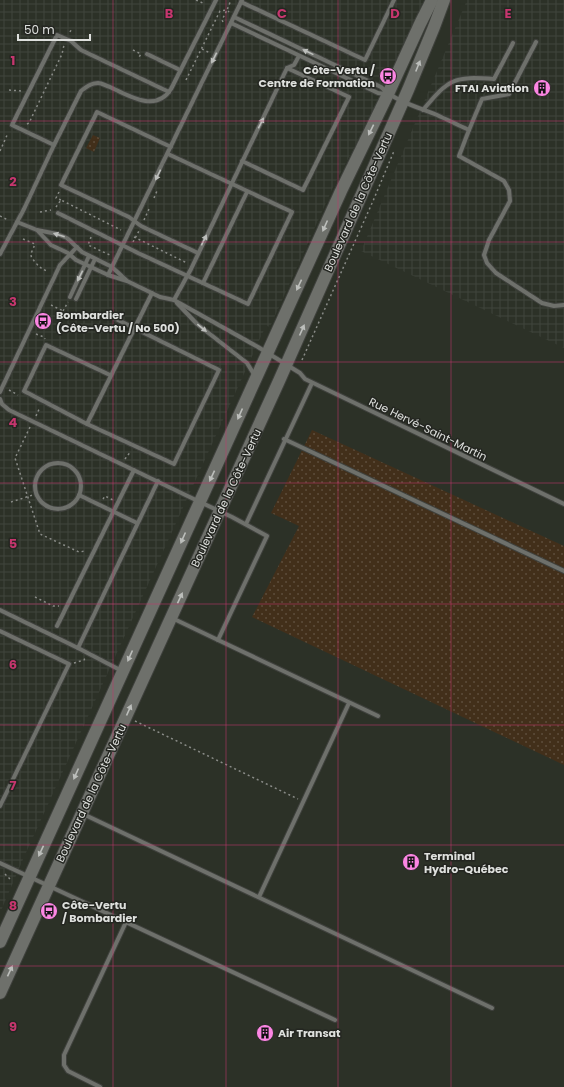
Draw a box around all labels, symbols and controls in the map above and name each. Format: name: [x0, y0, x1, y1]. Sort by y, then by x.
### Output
text: B: [165, 4, 174, 23]
text: C: [277, 4, 287, 23]
text: D: [390, 4, 400, 23]
text: E: [504, 4, 512, 23]
scale bar: [18, 16, 90, 42]
text: 50 m: [24, 21, 55, 38]
one-way arrow: [302, 49, 313, 55]
text: 1: [11, 51, 15, 70]
one-way arrow: [211, 52, 217, 64]
one-way arrow: [415, 60, 421, 72]
place label: Côte-Vertu / Centre de Formation: [259, 62, 375, 91]
bus stop icon: Côte-Vertu / Centre de Formation: [378, 66, 398, 86]
building icon: FTAI Aviation: [532, 78, 552, 98]
place label: FTAI Aviation: [455, 80, 529, 96]
one-way arrow: [258, 118, 264, 129]
one-way arrow: [368, 124, 374, 135]
street label: Boulevard de la Côte-Vertu: [320, 130, 396, 274]
one-way arrow: [155, 169, 161, 181]
text: 2: [9, 172, 17, 191]
one-way arrow: [322, 221, 328, 232]
one-way arrow: [53, 232, 65, 238]
one-way arrow: [201, 235, 207, 246]
one-way arrow: [77, 271, 83, 282]
one-way arrow: [295, 279, 302, 291]
text: 3: [9, 292, 17, 311]
place label: Bombardier (Côte-Vertu / No 500): [56, 307, 180, 336]
bus stop icon: Bombardier (Côte-Vertu / No 500): [33, 311, 53, 331]
one-way arrow: [197, 323, 208, 332]
one-way arrow: [299, 324, 305, 336]
street label: Rue Hervé-Saint-Martin: [366, 393, 490, 465]
one-way arrow: [237, 408, 243, 419]
text: 4: [9, 413, 18, 432]
street label: Boulevard de la Côte-Vertu: [187, 426, 265, 570]
one-way arrow: [208, 470, 214, 482]
one-way arrow: [180, 532, 186, 544]
text: 5: [9, 534, 17, 553]
one-way arrow: [177, 592, 183, 603]
one-way arrow: [127, 650, 133, 662]
text: 6: [9, 655, 17, 674]
one-way arrow: [126, 704, 132, 716]
street label: Boulevard de la Côte-Vertu: [52, 721, 130, 865]
one-way arrow: [73, 769, 79, 780]
text: 7: [10, 776, 17, 795]
one-way arrow: [38, 846, 44, 857]
place label: Terminal Hydro-Québec: [424, 848, 509, 877]
building icon: Terminal Hydro-Québec: [401, 852, 421, 872]
text: 8: [9, 896, 17, 915]
place label: Côte-Vertu / Bombardier: [62, 897, 137, 926]
bus stop icon: Côte-Vertu / Bombardier: [39, 901, 59, 921]
one-way arrow: [7, 965, 13, 976]
text: 9: [9, 1017, 17, 1036]
building icon: Air Transat: [255, 1023, 275, 1043]
place label: Air Transat: [278, 1025, 341, 1041]

